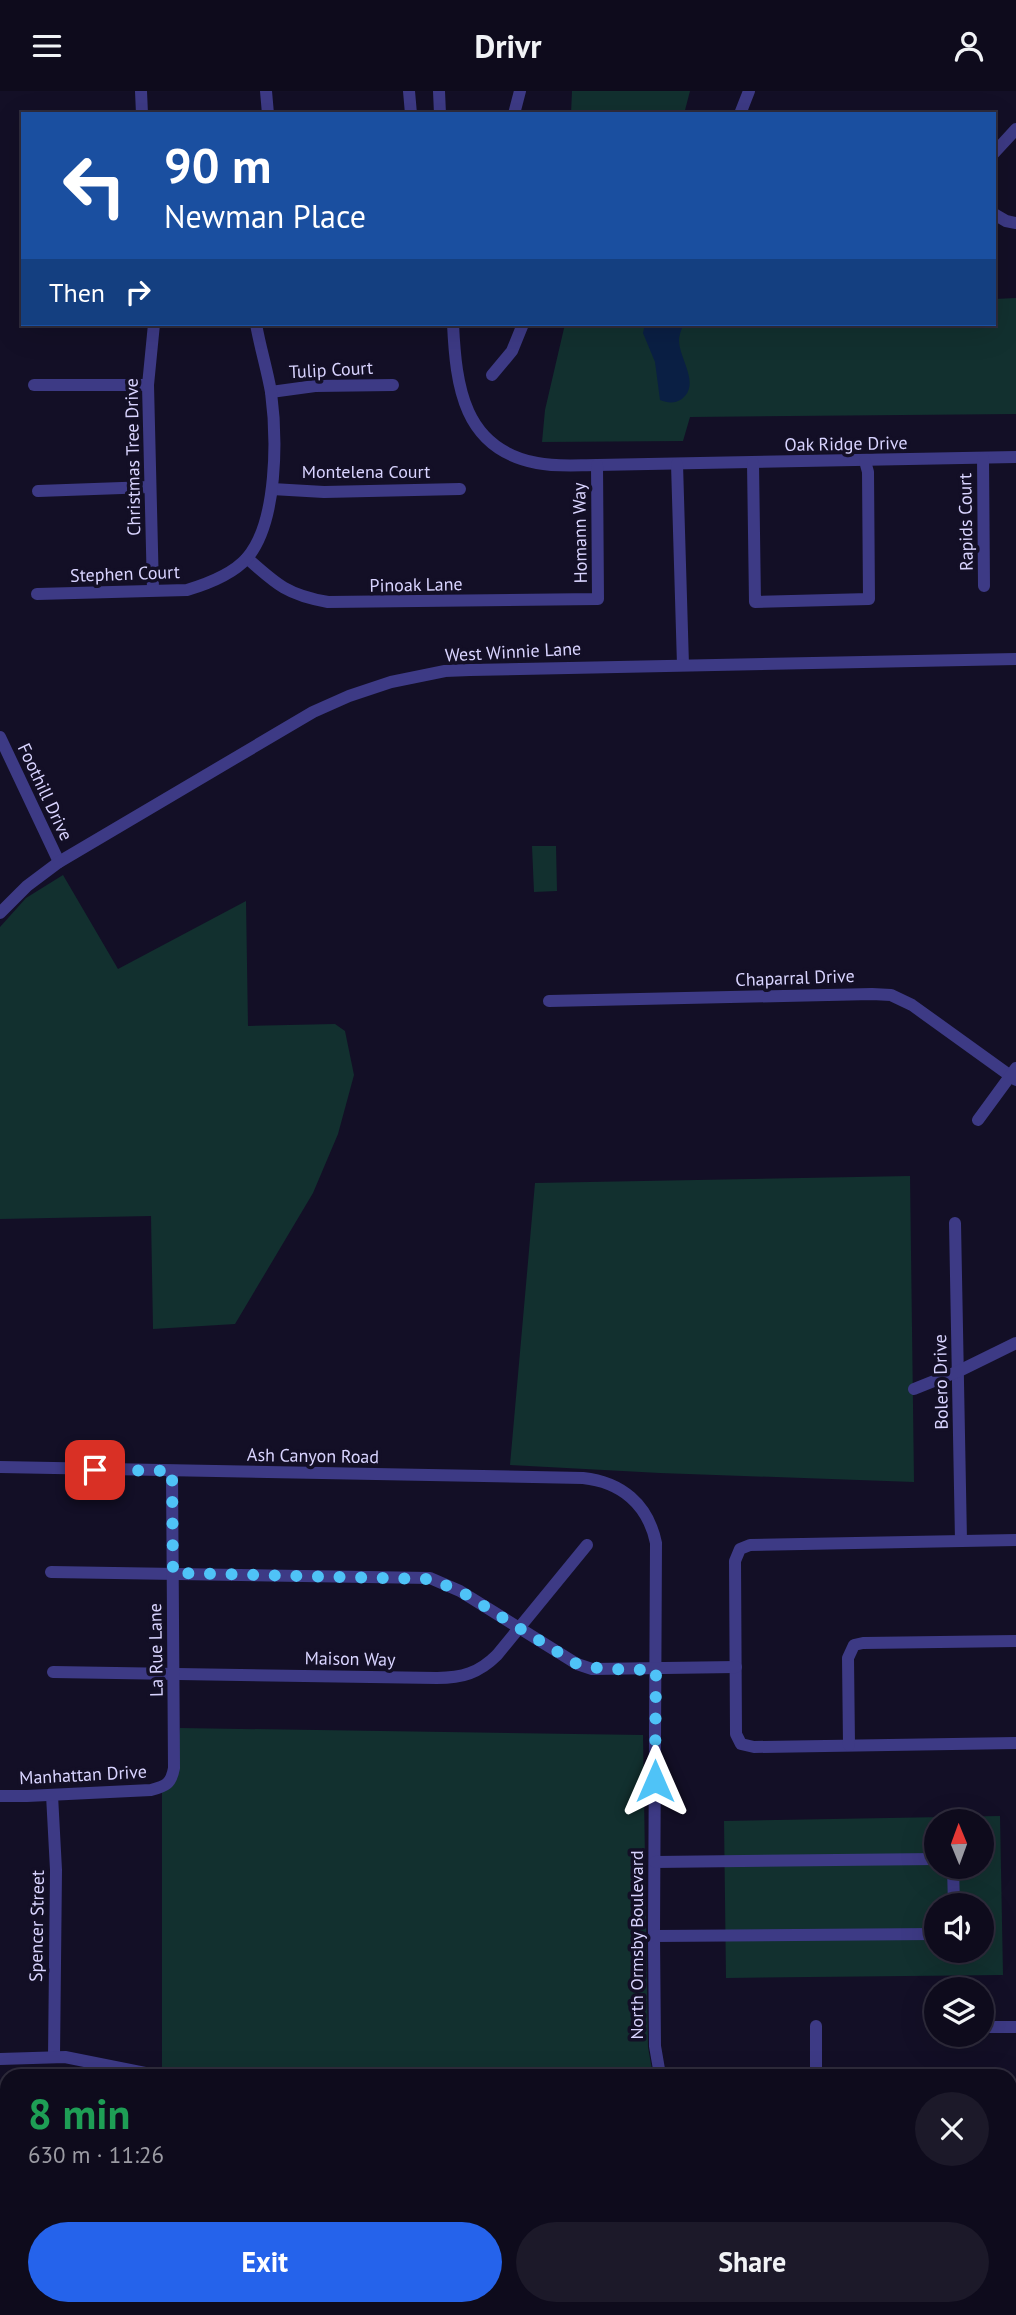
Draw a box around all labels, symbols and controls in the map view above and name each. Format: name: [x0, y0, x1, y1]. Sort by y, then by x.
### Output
text: Drivr: [474, 25, 542, 67]
icon: menu: [28, 27, 66, 65]
icon: person: [950, 27, 988, 65]
text: 90 m: [164, 133, 271, 197]
icon: left: [49, 140, 140, 231]
text: Newman Place: [164, 195, 366, 237]
icon: right: [119, 273, 157, 311]
text: Then: [49, 276, 105, 309]
street label: Tulip Court: [288, 356, 374, 383]
street label: Christmas Tree Drive: [120, 378, 145, 536]
street label: Oak Ridge Drive: [784, 431, 908, 456]
street label: Montelena Court: [302, 460, 430, 483]
street label: Rapids Court: [953, 473, 978, 571]
street label: Homann Way: [567, 482, 592, 584]
street label: Stephen Court: [70, 560, 180, 587]
street label: Pinoak Lane: [369, 572, 463, 597]
street label: West Winnie Lane: [444, 636, 582, 667]
street label: Foothill Drive: [13, 739, 78, 844]
street label: Chaparral Drive: [735, 964, 855, 991]
street label: Bolero Drive: [928, 1334, 953, 1430]
pin: [65, 1440, 125, 1500]
street label: Ash Canyon Road: [247, 1443, 379, 1468]
icon: arrive: [76, 1451, 114, 1489]
street label: La Rue Lane: [143, 1603, 168, 1697]
street label: Maison Way: [304, 1646, 396, 1671]
position arrow: [618, 1744, 692, 1818]
street label: Manhattan Drive: [18, 1760, 147, 1789]
north arrow: [924, 1809, 994, 1879]
map controls: [924, 1809, 994, 2047]
street label: North Ormsby Boulevard: [625, 1850, 648, 2040]
street label: Spencer Street: [24, 1870, 49, 1982]
button: sound: [924, 1893, 994, 1963]
button: layers: [924, 1977, 994, 2047]
text: 8 min: [28, 2086, 130, 2141]
button: close: [915, 2092, 989, 2166]
text: 630 m · 11:26: [28, 2140, 164, 2169]
button: Exit: [28, 2222, 502, 2302]
button: Share: [516, 2222, 989, 2302]

